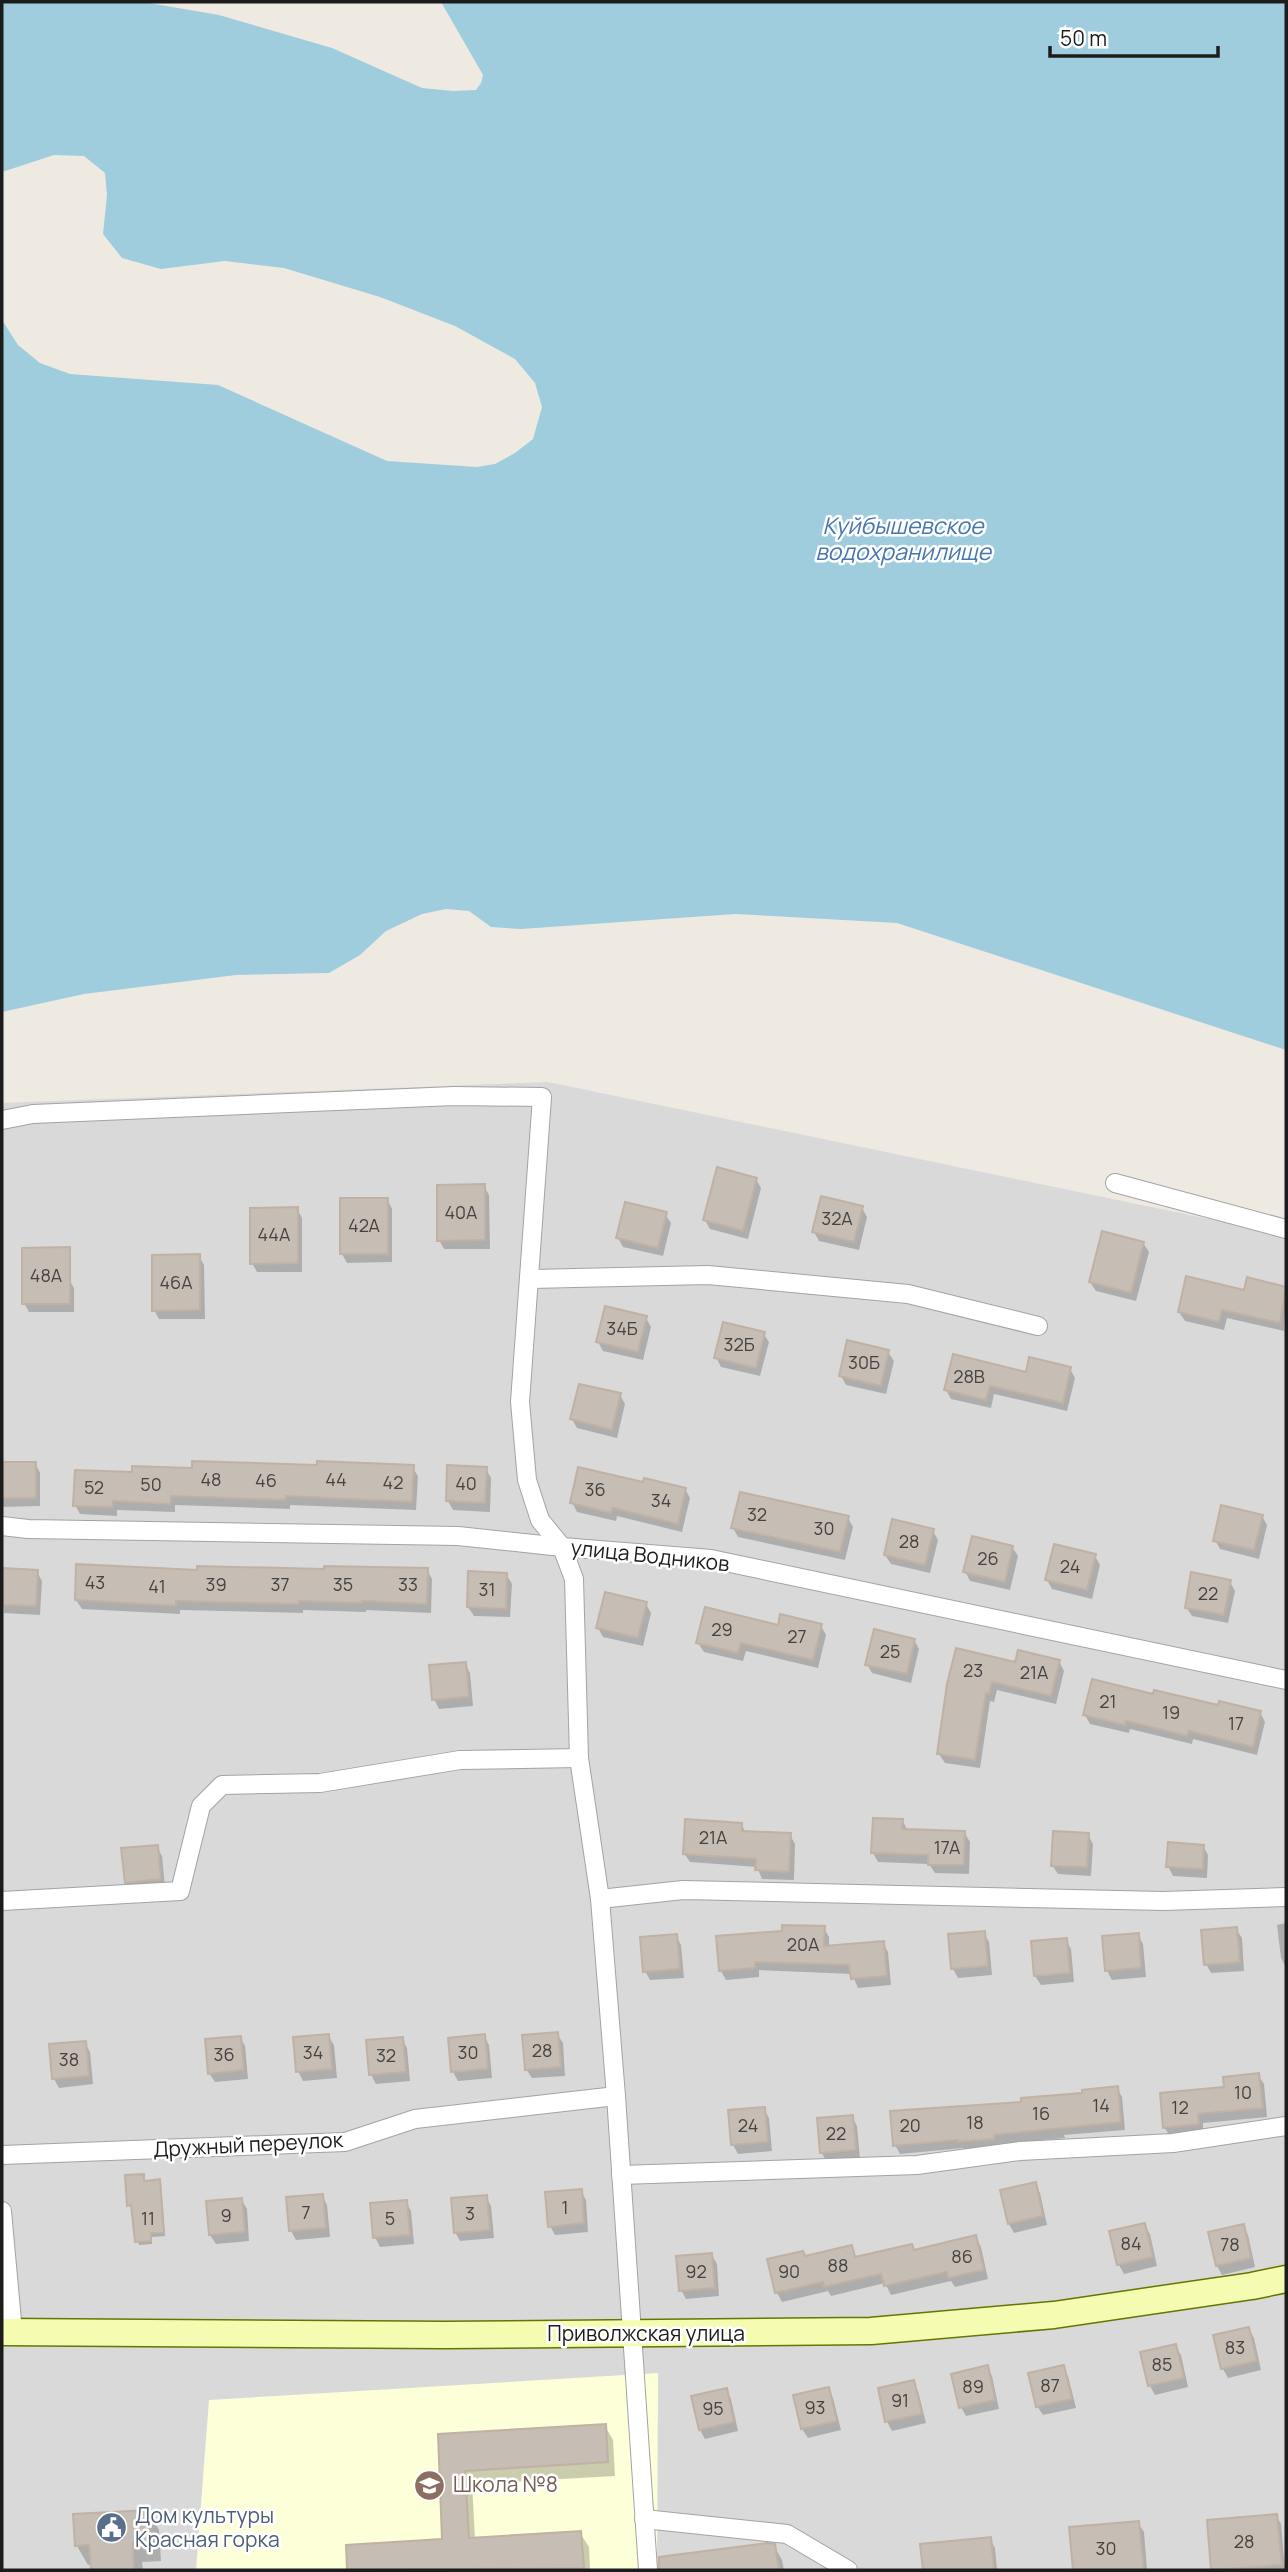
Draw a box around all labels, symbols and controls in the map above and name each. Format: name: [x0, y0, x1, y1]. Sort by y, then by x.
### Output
scale bar: [1050, 14, 1218, 58]
text: 50 m: [1060, 24, 1107, 52]
water label: Куйбышевское водохранилище: [815, 509, 992, 567]
house number: 40А: [445, 1200, 478, 1224]
house number: 32А: [821, 1206, 853, 1230]
house number: 42А: [348, 1213, 381, 1237]
house number: 44А: [258, 1222, 291, 1246]
house number: 48А: [30, 1263, 63, 1287]
house number: 46А: [159, 1270, 193, 1294]
house number: 34Б: [606, 1316, 638, 1340]
house number: 32Б: [723, 1332, 755, 1356]
house number: 30Б: [848, 1350, 880, 1374]
house number: 28В: [953, 1364, 985, 1388]
house number: 48: [200, 1467, 222, 1491]
house number: 44: [325, 1467, 347, 1491]
house number: 46: [255, 1468, 277, 1492]
house number: 42: [383, 1470, 403, 1494]
house number: 40: [455, 1471, 477, 1495]
house number: 50: [140, 1472, 162, 1496]
house number: 52: [84, 1475, 104, 1499]
house number: 36: [584, 1477, 606, 1501]
house number: 34: [651, 1488, 671, 1512]
house number: 32: [747, 1502, 767, 1526]
house number: 30: [814, 1516, 834, 1540]
house number: 28: [899, 1529, 919, 1553]
street label: улица Водников: [569, 1533, 731, 1577]
house number: 26: [977, 1546, 999, 1570]
house number: 24: [1060, 1554, 1080, 1578]
house number: 43: [85, 1570, 105, 1594]
house number: 39: [205, 1572, 227, 1596]
house number: 37: [271, 1572, 290, 1596]
house number: 35: [333, 1572, 353, 1596]
house number: 33: [398, 1572, 418, 1596]
house number: 41: [148, 1574, 166, 1598]
house number: 31: [479, 1577, 495, 1601]
house number: 22: [1198, 1581, 1218, 1605]
house number: 29: [711, 1617, 733, 1641]
house number: 27: [787, 1624, 807, 1648]
house number: 25: [880, 1639, 900, 1663]
house number: 23: [963, 1658, 983, 1682]
house number: 21А: [1020, 1660, 1049, 1684]
house number: 21: [1099, 1689, 1117, 1713]
house number: 19: [1162, 1700, 1180, 1724]
house number: 17: [1228, 1711, 1244, 1735]
house number: 21А: [699, 1825, 728, 1849]
house number: 17А: [934, 1835, 961, 1859]
house number: 20А: [787, 1932, 820, 1956]
house number: 28: [532, 2038, 552, 2062]
house number: 34: [303, 2040, 323, 2064]
house number: 30: [458, 2040, 478, 2064]
house number: 36: [213, 2042, 235, 2066]
house number: 32: [376, 2043, 396, 2067]
house number: 38: [59, 2047, 79, 2071]
house number: 10: [1234, 2080, 1252, 2104]
house number: 14: [1092, 2093, 1110, 2117]
house number: 12: [1171, 2095, 1189, 2119]
house number: 16: [1032, 2101, 1050, 2125]
house number: 18: [966, 2110, 984, 2134]
house number: 24: [738, 2113, 758, 2137]
house number: 20: [899, 2113, 921, 2137]
house number: 22: [826, 2121, 846, 2145]
street label: Дружный переулок: [152, 2125, 344, 2163]
house number: 1: [561, 2195, 569, 2219]
house number: 7: [301, 2200, 311, 2224]
house number: 3: [465, 2201, 475, 2225]
house number: 9: [220, 2203, 232, 2227]
house number: 11: [141, 2206, 155, 2230]
house number: 5: [385, 2206, 395, 2230]
house number: 84: [1120, 2231, 1142, 2255]
house number: 78: [1220, 2232, 1240, 2256]
house number: 86: [951, 2244, 973, 2268]
house number: 88: [828, 2253, 848, 2277]
house number: 92: [685, 2259, 707, 2283]
house number: 90: [778, 2259, 800, 2283]
street label: Приволжская улица: [547, 2319, 745, 2347]
house number: 83: [1225, 2335, 1245, 2359]
house number: 85: [1152, 2352, 1172, 2376]
house number: 87: [1040, 2373, 1060, 2397]
house number: 89: [962, 2374, 984, 2398]
house number: 91: [891, 2388, 909, 2412]
house number: 93: [804, 2395, 826, 2419]
house number: 95: [702, 2396, 724, 2420]
school or university icon: Школа №8: [413, 2468, 447, 2502]
place label: Школа №8: [453, 2470, 558, 2498]
place label: Дом культуры Красная горка: [135, 2501, 280, 2553]
public building icon: Дом культуры Красная горка: [95, 2511, 129, 2545]
house number: 28: [1234, 2529, 1254, 2553]
house number: 30: [1096, 2536, 1116, 2560]

